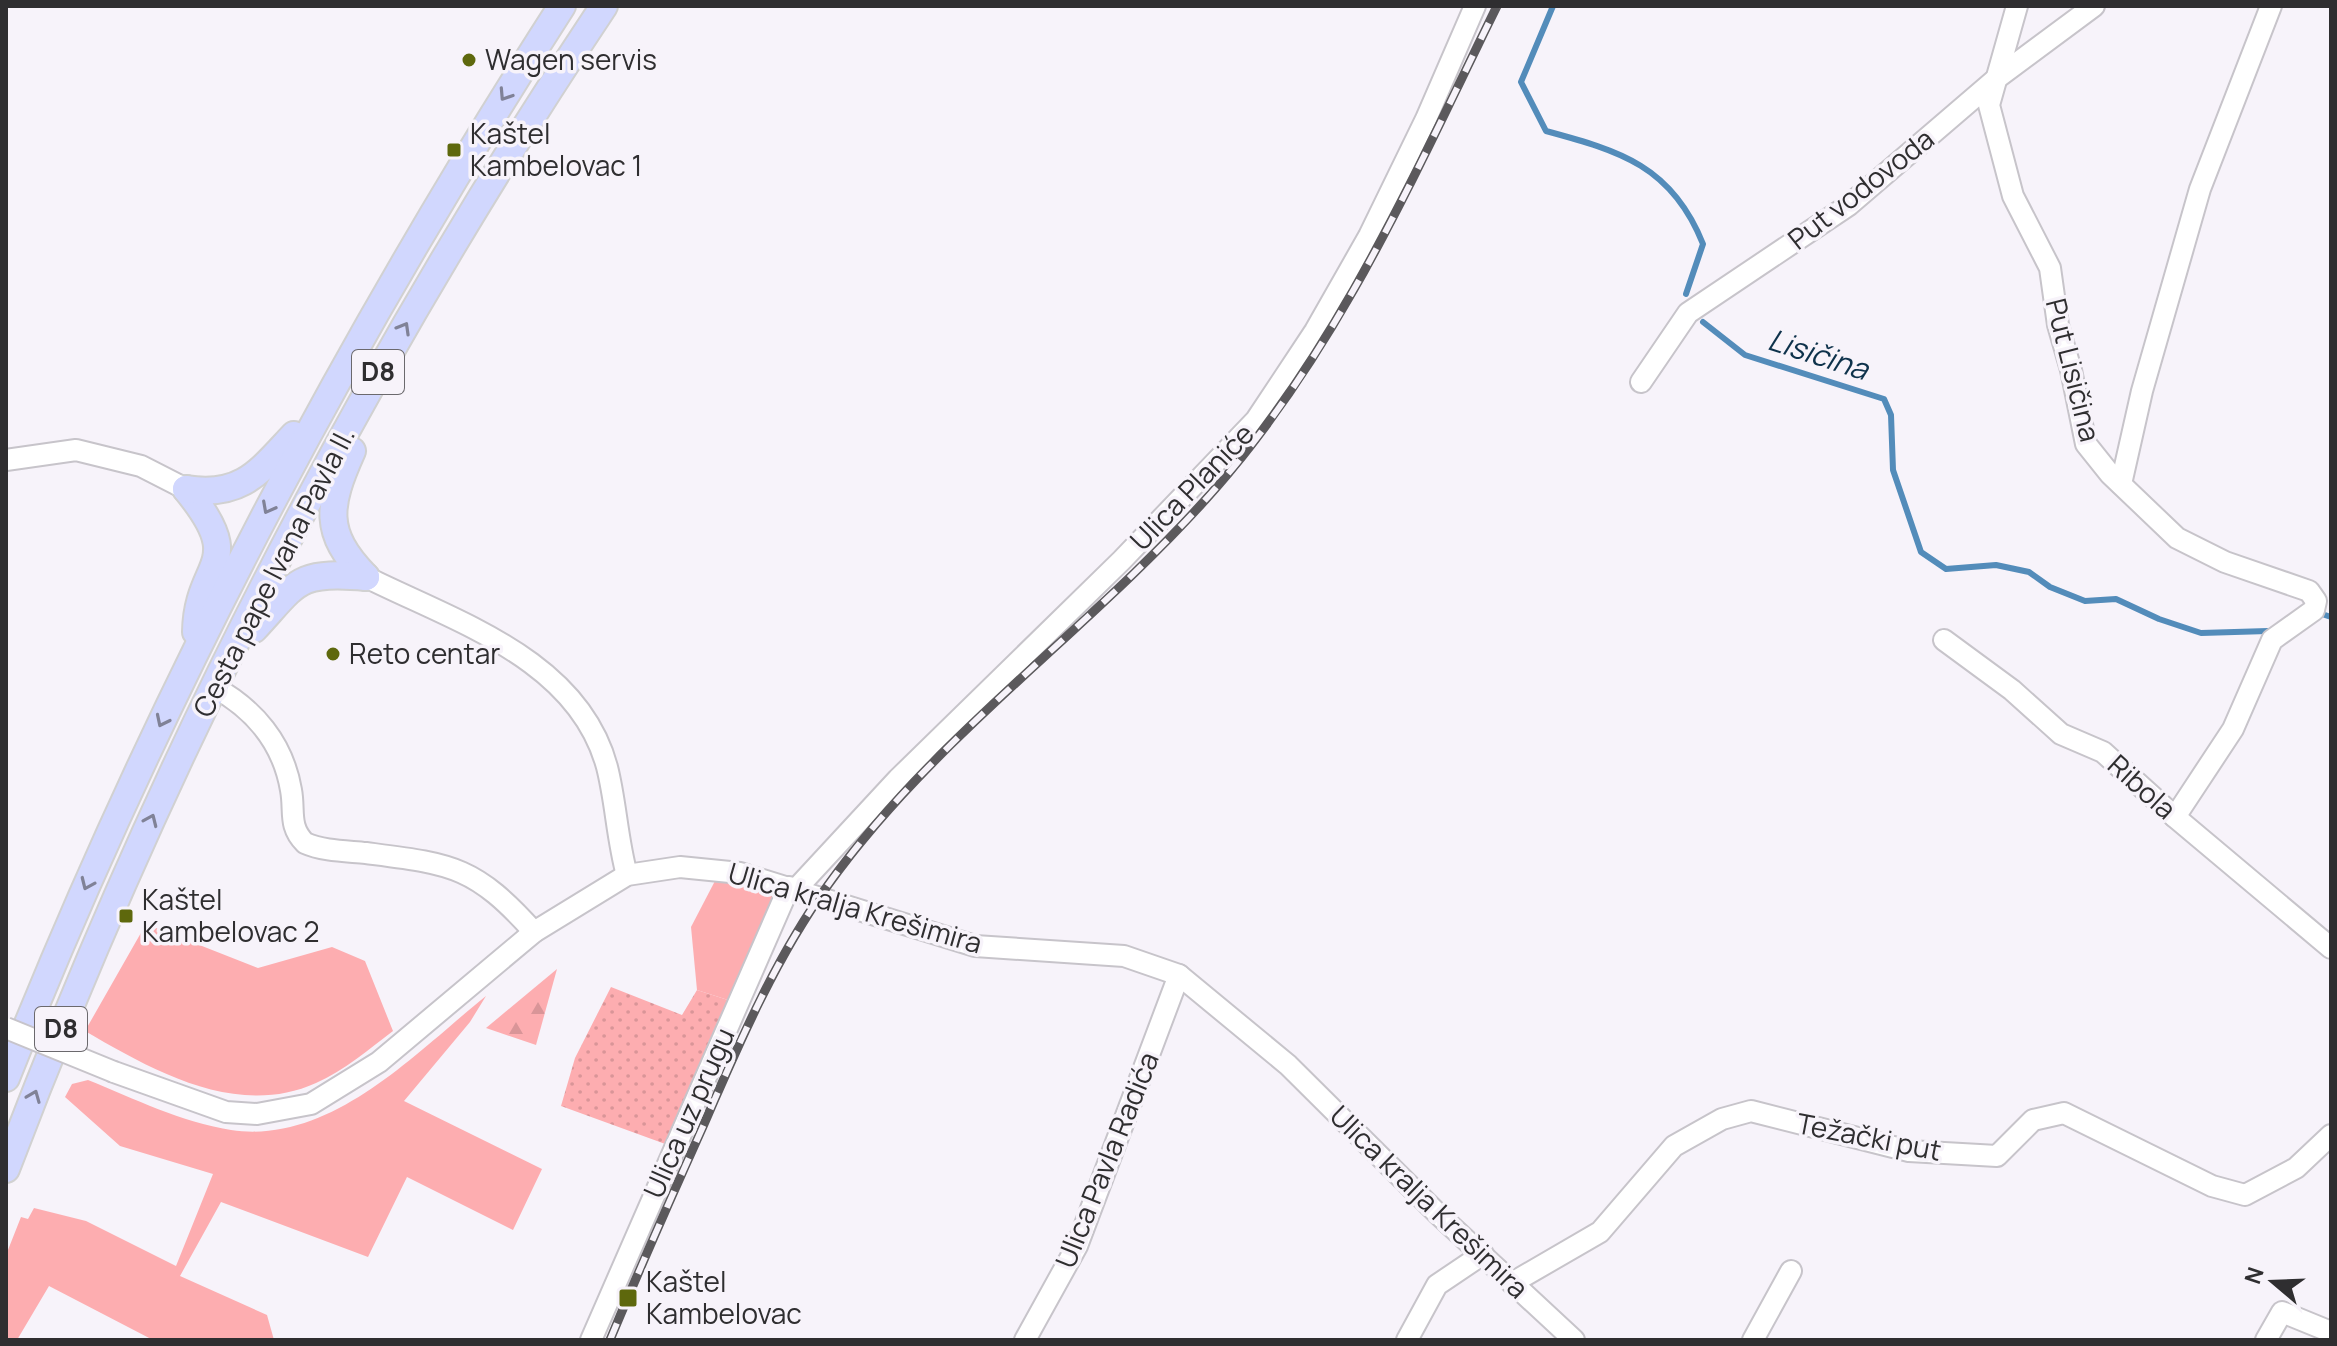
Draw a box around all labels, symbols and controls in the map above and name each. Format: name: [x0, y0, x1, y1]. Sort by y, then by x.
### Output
place label: Wagen servis: [485, 40, 657, 78]
marker: Wagen servis: [460, 51, 478, 69]
one-way arrow: [499, 86, 514, 101]
place label: Kaštel Kambelovac 1: [470, 114, 642, 184]
street label: Put vodovoda: [1780, 119, 1941, 257]
marker: Kaštel Kambelovac 1: [445, 141, 463, 159]
street label: Put Lisičina: [2038, 294, 2110, 445]
water label: Lisičina: [1763, 318, 1875, 389]
one-way arrow: [394, 322, 410, 336]
road number: D8: [352, 350, 404, 394]
street label: Ulica Planiće: [1121, 415, 1262, 558]
street label: Cesta pape Ivana Pavla II.: [183, 420, 363, 723]
one-way arrow: [262, 499, 277, 514]
place label: Reto centar: [349, 634, 500, 672]
marker: Reto centar: [324, 645, 342, 663]
one-way arrow: [156, 713, 172, 727]
street label: Ribola: [2100, 746, 2185, 827]
one-way arrow: [142, 813, 158, 828]
street label: Ulica kralja Krešimira: [724, 853, 987, 961]
one-way arrow: [80, 876, 96, 890]
place label: Kaštel Kambelovac 2: [142, 880, 319, 950]
marker: Kaštel Kambelovac 2: [117, 907, 135, 925]
road number: D8: [35, 1007, 87, 1051]
street label: Ulica uz prugu: [634, 1021, 743, 1204]
street label: Ulica Pavla Radića: [1045, 1046, 1167, 1273]
one-way arrow: [24, 1090, 41, 1104]
street label: Ulica kralja Krešimira: [1322, 1096, 1537, 1306]
street label: Težački put: [1794, 1103, 1945, 1169]
north arrow: [2233, 1242, 2313, 1322]
place label: Kaštel Kambelovac: [646, 1262, 802, 1332]
text: N: [2237, 1263, 2271, 1288]
marker: Kaštel Kambelovac: [617, 1287, 639, 1309]

